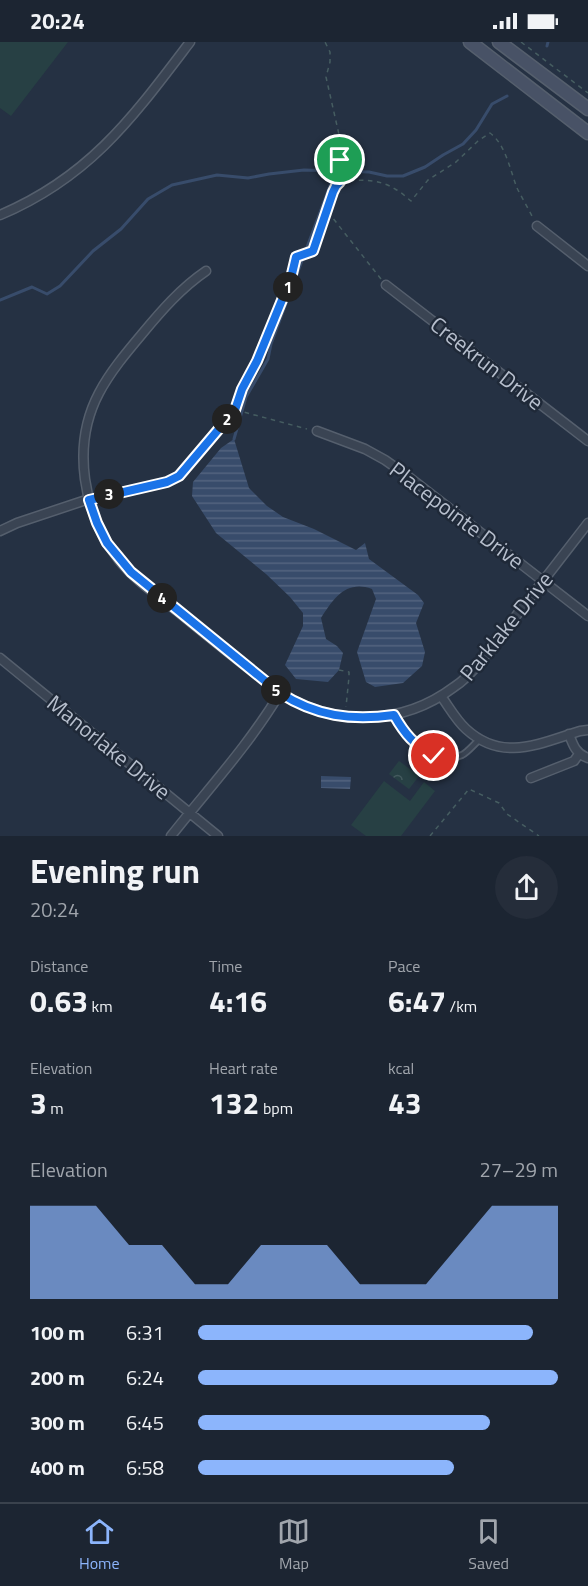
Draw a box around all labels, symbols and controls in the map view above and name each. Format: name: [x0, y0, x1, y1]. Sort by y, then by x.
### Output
text: 20:24: [30, 4, 85, 38]
pin: [314, 134, 365, 185]
icon: arrive: [323, 143, 356, 176]
pin: 1: [273, 272, 303, 302]
text: 1: [284, 275, 292, 299]
street label: Creekrun Drive: [423, 308, 551, 418]
pin: 2: [212, 404, 242, 434]
text: 2: [223, 407, 231, 431]
street label: Placepointe Drive: [382, 453, 532, 577]
pin: 3: [94, 479, 124, 509]
text: 3: [105, 482, 113, 506]
street label: Parklake Drive: [451, 564, 561, 688]
pin: 4: [147, 583, 177, 613]
text: 4: [158, 586, 166, 610]
pin: 5: [261, 675, 291, 705]
text: 5: [272, 678, 280, 702]
street label: Manorlake Drive: [40, 686, 178, 808]
pin: [408, 730, 459, 781]
icon: check: [417, 739, 450, 772]
text: Evening run: [30, 846, 200, 896]
button: share: [495, 856, 558, 919]
text: 20:24: [30, 894, 79, 925]
text: Distance: [30, 954, 88, 978]
text: Time: [209, 954, 242, 978]
text: Pace: [388, 954, 420, 978]
text: 0.63: [30, 978, 88, 1024]
text: 4:16: [209, 978, 267, 1024]
text: 6:47: [388, 978, 446, 1024]
text: km: [88, 994, 113, 1018]
text: /km: [446, 994, 477, 1018]
text: Elevation: [30, 1056, 92, 1080]
text: Heart rate: [209, 1056, 278, 1080]
text: kcal: [388, 1056, 414, 1080]
text: 3: [30, 1080, 47, 1126]
text: 132: [209, 1080, 259, 1126]
text: 43: [388, 1080, 422, 1126]
text: m: [47, 1096, 64, 1120]
text: bpm: [259, 1096, 293, 1120]
text: Elevation: [30, 1154, 108, 1185]
text: 27–29 m: [479, 1154, 558, 1185]
text: 100 m: [30, 1317, 85, 1348]
text: 6:31: [126, 1317, 164, 1348]
text: 200 m: [30, 1362, 85, 1393]
text: 6:24: [126, 1362, 164, 1393]
text: 300 m: [30, 1407, 85, 1438]
text: 6:45: [126, 1407, 164, 1438]
text: 400 m: [30, 1452, 85, 1483]
text: 6:58: [126, 1452, 164, 1483]
tab: Home: [79, 1515, 120, 1575]
tab: Map: [277, 1515, 310, 1575]
tab: Saved: [468, 1515, 509, 1575]

